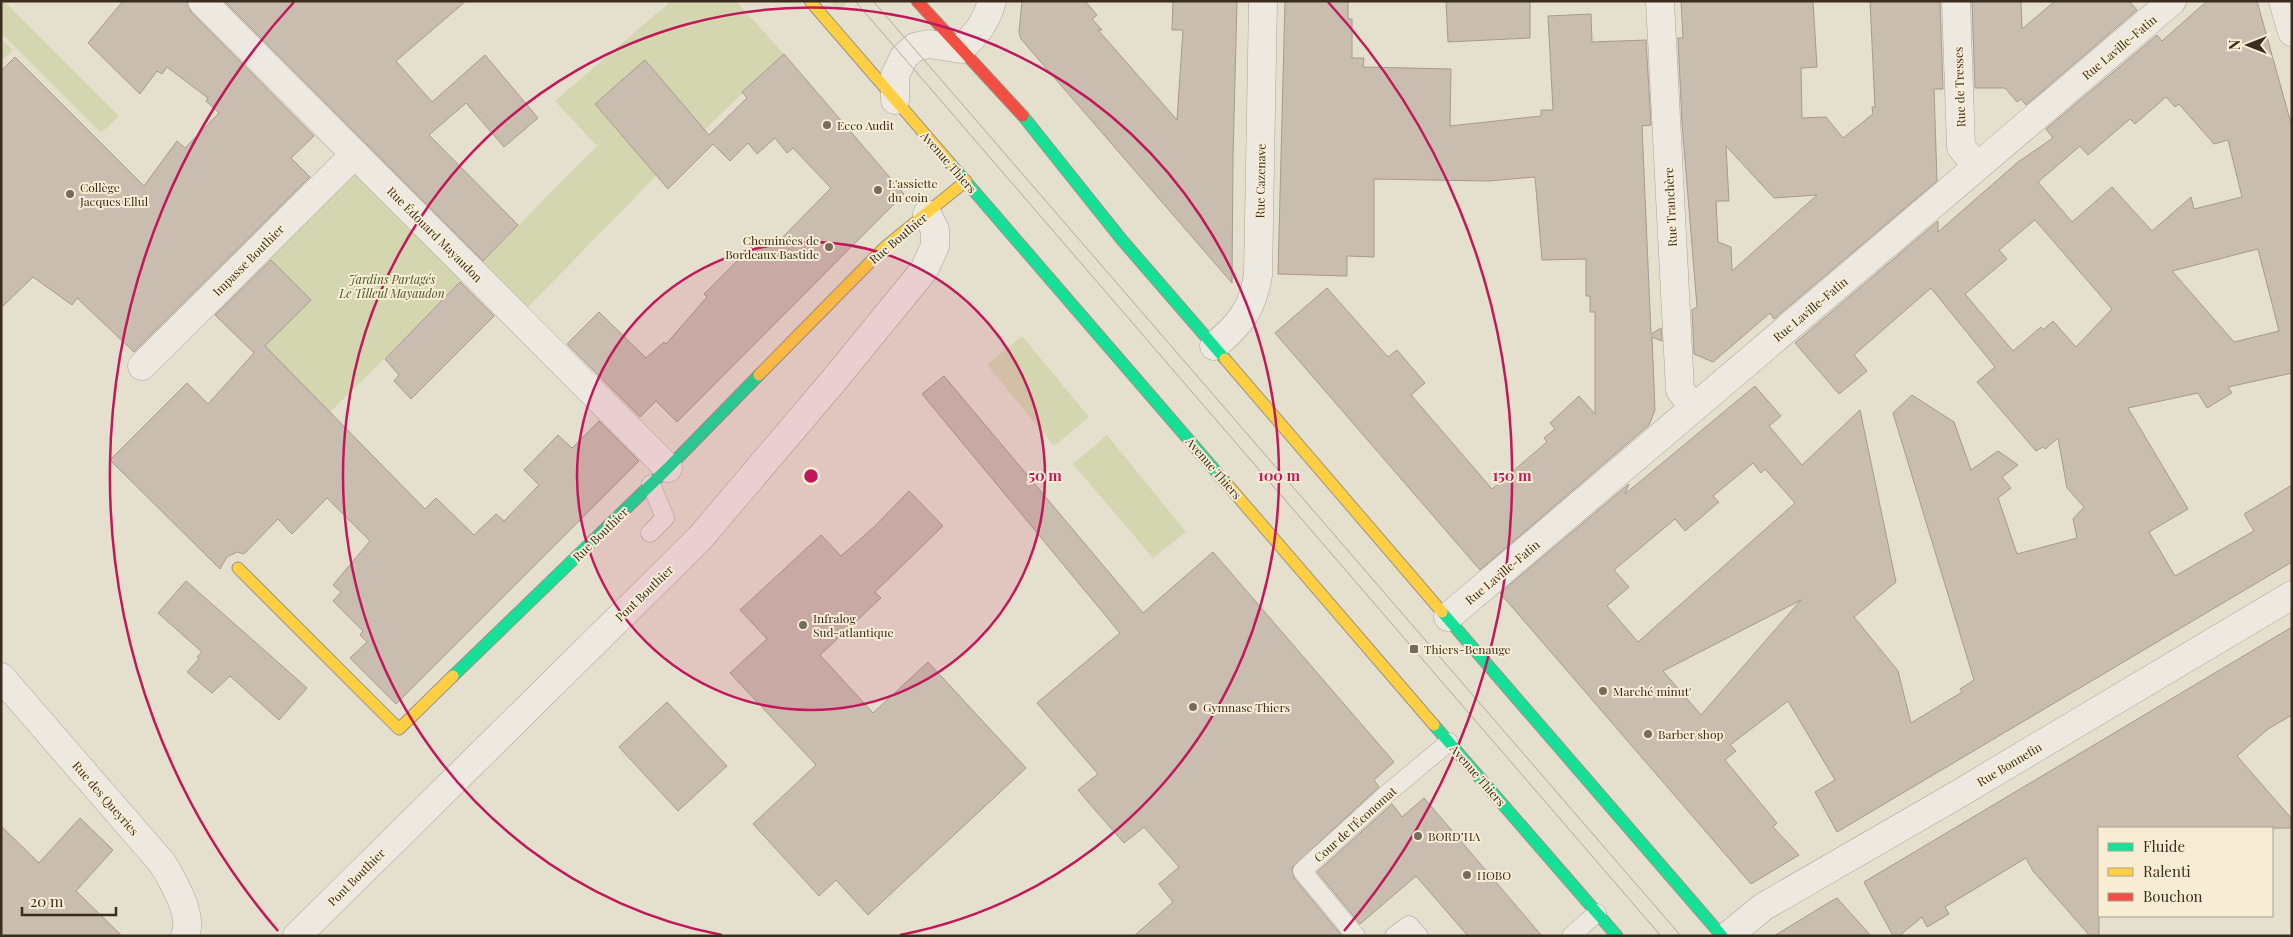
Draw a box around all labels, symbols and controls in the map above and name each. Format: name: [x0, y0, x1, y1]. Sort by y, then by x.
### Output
street label: Rue Laville-Fatin: [2078, 11, 2160, 83]
north arrow: [2223, 20, 2273, 70]
text: N: [2225, 40, 2244, 50]
street label: Rue de Tresses: [1950, 47, 1968, 127]
place label: Ecco Audit: [837, 117, 895, 133]
marker: Ecco Audit: [821, 119, 833, 131]
street label: Avenue Thiers: [917, 127, 980, 196]
street label: Rue Cazenave: [1251, 143, 1269, 219]
street label: Rue Tranchère: [1660, 167, 1680, 247]
place label: L'assiette du coin: [888, 175, 938, 205]
place label: Collège Jacques Ellul: [79, 179, 149, 209]
street label: Rue Édouard Mayaudon: [384, 183, 486, 285]
marker: L'assiette du coin: [872, 184, 884, 196]
marker: Collège Jacques Ellul: [64, 188, 76, 200]
street label: Rue Bouthier: [866, 209, 931, 267]
street label: Impasse Bouthier: [209, 220, 288, 299]
place label: Cheminées de Bordeaux Bastide: [725, 232, 819, 262]
marker: Cheminées de Bordeaux Bastide: [823, 241, 835, 253]
park label: Jardins Partagés Le Tilleul Mayaudon: [338, 271, 445, 301]
street label: Rue Laville-Fatin: [1769, 273, 1851, 345]
street label: Avenue Thiers: [1182, 433, 1245, 502]
text: 50 m: [1028, 465, 1062, 485]
text: 100 m: [1258, 465, 1301, 485]
text: 150 m: [1492, 465, 1532, 485]
centre of rings: [802, 467, 820, 485]
street label: Rue Bouthier: [569, 503, 632, 564]
street label: Rue Laville-Fatin: [1461, 536, 1543, 608]
street label: Pont Bouthier: [611, 561, 677, 625]
place label: Infralog Sud-atlantique: [813, 610, 894, 640]
marker: Infralog Sud-atlantique: [797, 619, 809, 631]
place label: Thiers-Benauge: [1424, 641, 1511, 657]
marker: Thiers-Benauge: [1408, 643, 1420, 655]
place label: Marché minut': [1613, 683, 1691, 699]
marker: Marché minut': [1597, 685, 1609, 697]
place label: Gymnase Thiers: [1203, 699, 1290, 715]
marker: Gymnase Thiers: [1187, 701, 1199, 713]
place label: Barber shop: [1658, 726, 1723, 742]
marker: Barber shop: [1642, 728, 1654, 740]
street label: Rue Bonnefin: [1974, 738, 2044, 790]
street label: Avenue Thiers: [1446, 740, 1509, 809]
street label: Rue des Queyries: [69, 758, 143, 838]
street label: Cour de l'Économat: [1310, 782, 1400, 865]
legend: [2098, 827, 2273, 917]
place label: BORD’HA: [1428, 828, 1481, 844]
marker: BORD’HA: [1412, 830, 1424, 842]
text: Fluide: [2143, 836, 2185, 856]
street label: Pont Bouthier: [324, 844, 389, 909]
text: Ralenti: [2143, 861, 2191, 881]
place label: HOBO: [1477, 867, 1511, 883]
marker: HOBO: [1461, 869, 1473, 881]
scale bar: [22, 884, 116, 916]
text: Bouchon: [2143, 886, 2203, 906]
text: 20 m: [30, 891, 64, 911]

